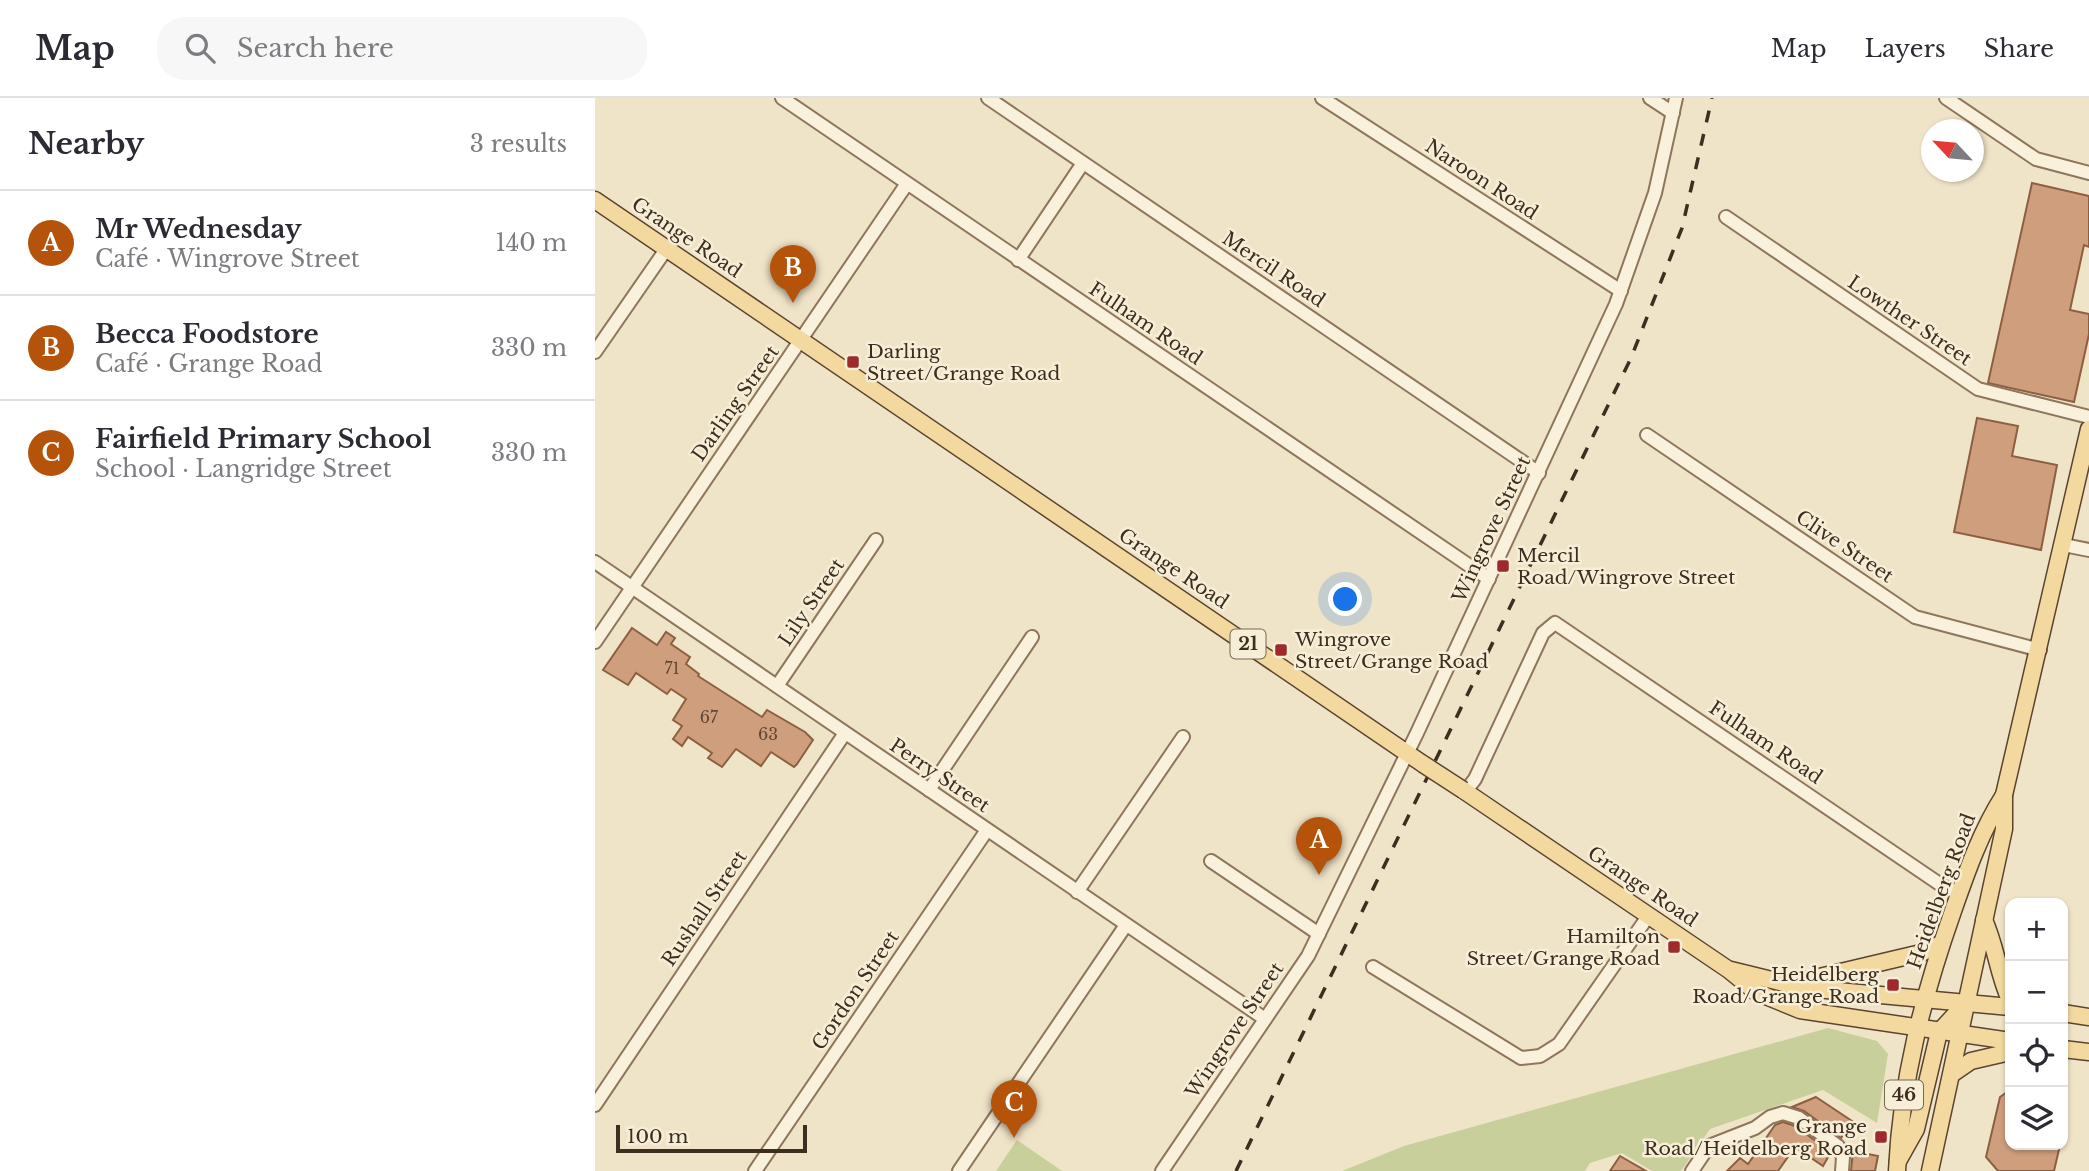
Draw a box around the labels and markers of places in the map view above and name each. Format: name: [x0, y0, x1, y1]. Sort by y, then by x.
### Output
pin: B: [770, 245, 816, 303]
place label: Darling Street/Grange Road: [867, 340, 1060, 385]
marker: Darling Street/Grange Road: [845, 354, 861, 370]
place label: Mercil Road/Wingrove Street: [1517, 544, 1736, 589]
marker: Mercil Road/Wingrove Street: [1495, 558, 1511, 574]
place label: Wingrove Street/Grange Road: [1294, 628, 1488, 673]
marker: Wingrove Street/Grange Road: [1273, 642, 1289, 658]
pin: A: [1296, 817, 1342, 875]
place label: Hamilton Street/Grange Road: [1467, 925, 1660, 970]
marker: Hamilton Street/Grange Road: [1666, 939, 1682, 955]
place label: Heidelberg Road/Grange Road: [1692, 963, 1880, 1008]
marker: Heidelberg Road/Grange Road: [1885, 977, 1901, 993]
pin: C: [991, 1080, 1037, 1138]
place label: Grange Road/Heidelberg Road: [1644, 1115, 1867, 1160]
marker: Grange Road/Heidelberg Road: [1873, 1129, 1889, 1145]

